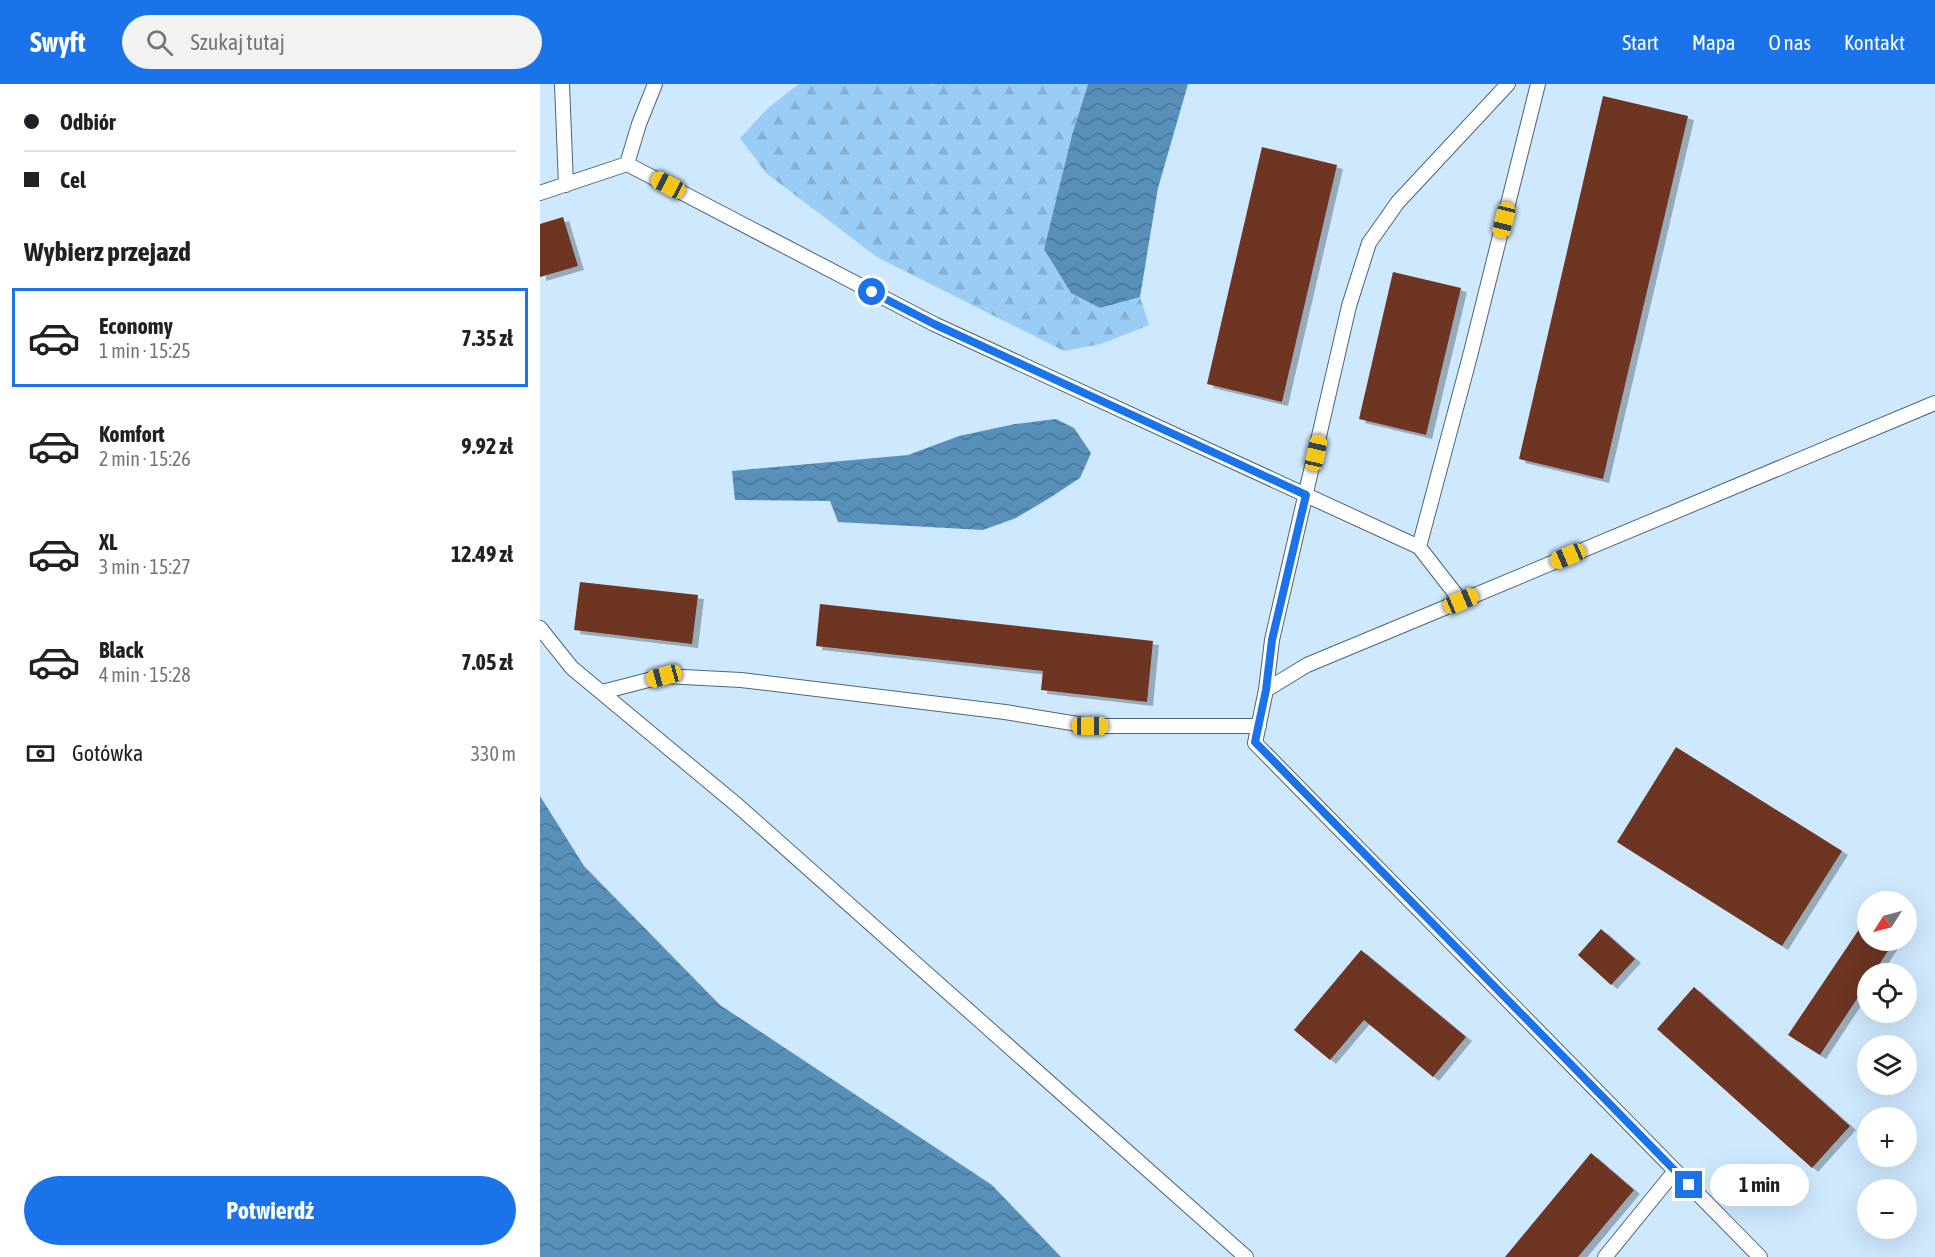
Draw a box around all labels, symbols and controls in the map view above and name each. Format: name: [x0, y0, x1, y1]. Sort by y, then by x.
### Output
search box: [122, 15, 542, 69]
text: Swyft: [30, 26, 86, 58]
icon: search: [143, 26, 176, 59]
text: Szukaj tutaj: [191, 29, 285, 55]
text: Start: [1622, 30, 1659, 54]
text: Mapa: [1692, 30, 1735, 54]
text: O nas: [1768, 30, 1811, 54]
text: Kontakt: [1844, 30, 1905, 54]
text: Odbiór: [60, 109, 116, 135]
text: Cel: [60, 167, 86, 193]
car: [648, 169, 688, 201]
car: [1491, 200, 1517, 240]
text: Wybierz przejazd: [24, 236, 191, 267]
route start: [858, 278, 885, 305]
icon: car: [27, 311, 81, 365]
text: Economy: [99, 313, 173, 339]
text: 7.35 zł: [461, 325, 513, 351]
text: 1 min · 15:25: [99, 339, 191, 362]
icon: car: [27, 419, 81, 473]
text: Komfort: [99, 421, 165, 447]
text: 9.92 zł: [461, 433, 513, 459]
car: [1303, 433, 1329, 473]
text: 2 min · 15:26: [99, 447, 191, 470]
icon: car: [27, 527, 81, 581]
text: XL: [99, 529, 117, 555]
text: 12.49 zł: [451, 541, 513, 567]
car: [1548, 541, 1588, 571]
text: 3 min · 15:27: [99, 555, 191, 578]
car: [1441, 586, 1481, 616]
icon: car: [27, 635, 81, 689]
text: Black: [99, 637, 143, 663]
text: 7.05 zł: [461, 649, 513, 675]
text: 4 min · 15:28: [99, 663, 191, 686]
car: [644, 663, 684, 689]
car: [1072, 717, 1108, 735]
icon: cash: [24, 737, 57, 770]
text: Gotówka: [72, 740, 143, 766]
text: 330 m: [471, 742, 516, 765]
north arrow: [1857, 891, 1917, 951]
map controls: [1857, 891, 1917, 1239]
button: locate: [1857, 963, 1917, 1023]
button: layers: [1857, 1035, 1917, 1095]
button: +: [1857, 1107, 1917, 1167]
callout: 1 min: [1710, 1164, 1809, 1206]
route end: [1675, 1171, 1702, 1198]
text: 1 min: [1739, 1173, 1780, 1196]
button: Potwierdź: [24, 1176, 516, 1245]
button: −: [1857, 1179, 1917, 1239]

